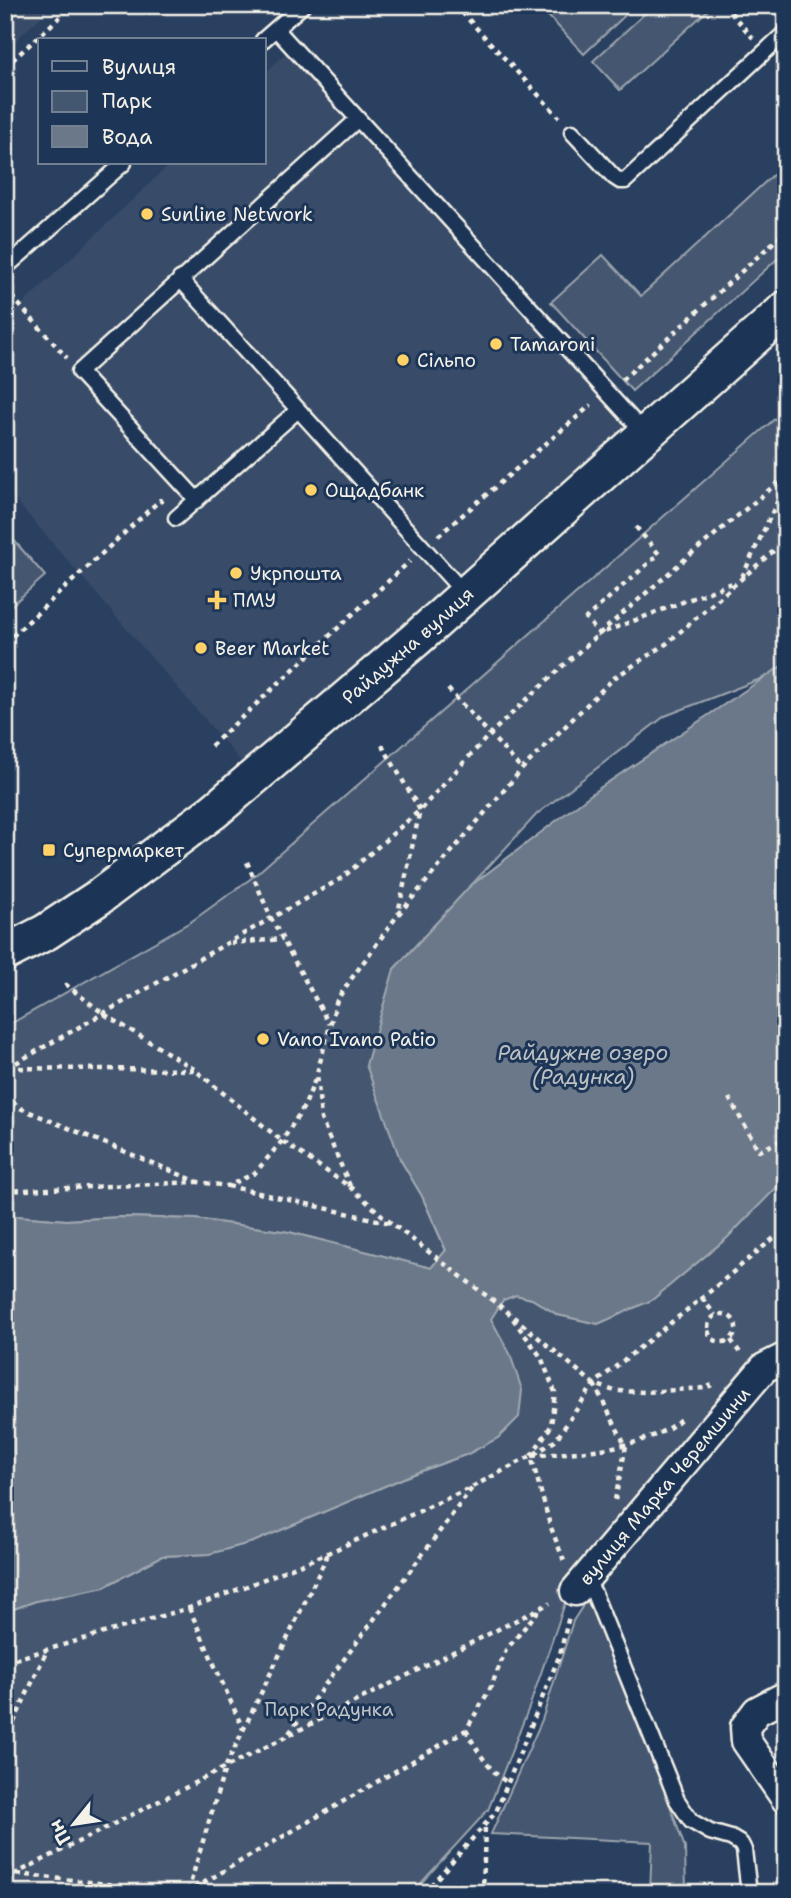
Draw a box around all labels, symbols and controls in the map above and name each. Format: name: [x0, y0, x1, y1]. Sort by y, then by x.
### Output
legend: [38, 38, 266, 164]
text: Вулиця: [102, 53, 176, 81]
text: Парк: [102, 87, 152, 115]
text: Вода: [102, 123, 152, 151]
place label: Sunline Network: [161, 202, 313, 227]
marker: Sunline Network: [139, 206, 155, 222]
place label: Tamaroni: [510, 332, 595, 357]
marker: Tamaroni: [488, 336, 504, 352]
place label: Сільпо: [417, 348, 476, 373]
marker: Сільпо: [395, 352, 411, 368]
place label: Ощадбанк: [325, 478, 424, 503]
marker: Ощадбанк: [303, 482, 319, 498]
place label: Укрпошта: [250, 561, 342, 586]
marker: Укрпошта: [228, 565, 244, 581]
street label: Райдужна вулиця: [337, 581, 479, 710]
place label: ПМУ: [233, 588, 276, 613]
marker: ПМУ: [207, 590, 227, 610]
place label: Beer Market: [215, 636, 330, 661]
marker: Beer Market: [193, 640, 209, 656]
place label: Супермаркет: [63, 838, 184, 863]
marker: Супермаркет: [41, 842, 57, 858]
place label: Vano Ivano Patio: [277, 1027, 436, 1052]
marker: Vano Ivano Patio: [255, 1031, 271, 1047]
water label: Райдужне озеро (Радунка): [498, 1039, 668, 1091]
street label: вулиця Марка Черемшини: [573, 1382, 756, 1590]
park label: Парк Радунка: [264, 1697, 394, 1722]
north arrow: [38, 1790, 108, 1860]
text: Пн: [43, 1815, 77, 1849]

